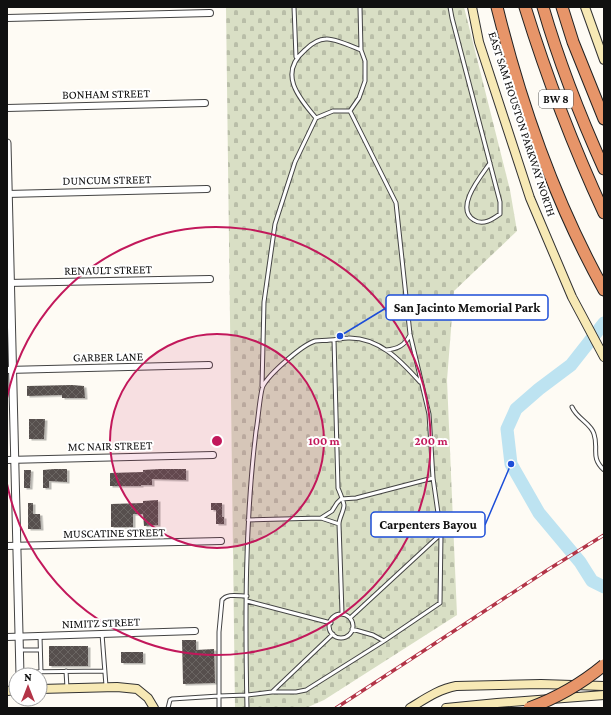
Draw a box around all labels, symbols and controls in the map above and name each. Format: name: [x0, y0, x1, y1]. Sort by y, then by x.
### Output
street label: EAST SAM HOUSTON PARKWAY NORTH: [485, 30, 559, 218]
street label: BONHAM STREET: [62, 86, 150, 102]
road number: BW 8: [539, 90, 573, 108]
street label: DUNCUM STREET: [62, 172, 152, 188]
street label: RENAULT STREET: [64, 262, 152, 278]
callout: San Jacinto Memorial Park: [386, 295, 548, 320]
text: San Jacinto Memorial Park: [394, 300, 541, 315]
street label: GARBER LANE: [73, 349, 144, 365]
centre of rings: [210, 434, 224, 448]
text: 100 m: [308, 434, 341, 448]
text: 200 m: [414, 434, 448, 448]
street label: MC NAIR STREET: [68, 438, 153, 454]
callout: Carpenters Bayou: [371, 512, 485, 537]
text: Carpenters Bayou: [379, 517, 477, 532]
street label: MUSCATINE STREET: [63, 525, 166, 541]
street label: NIMITZ STREET: [62, 615, 141, 631]
north arrow: [8, 667, 48, 707]
text: N: [24, 671, 32, 683]

